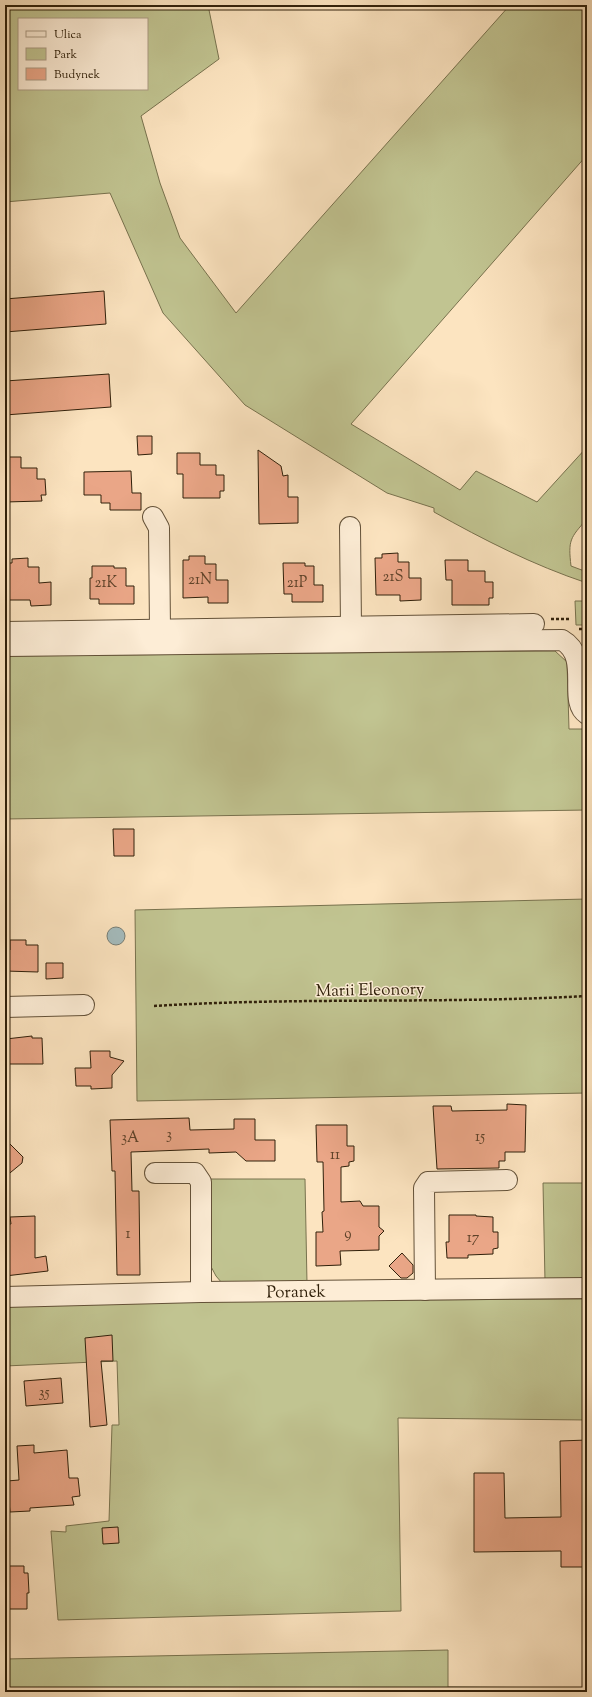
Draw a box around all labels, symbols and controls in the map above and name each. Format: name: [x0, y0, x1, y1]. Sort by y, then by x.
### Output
legend: [18, 18, 148, 90]
text: Ulica: [54, 26, 82, 44]
text: Park: [54, 46, 77, 64]
text: Budynek: [54, 66, 101, 84]
house number: 21S: [382, 567, 404, 588]
house number: 21N: [188, 570, 212, 591]
house number: 21K: [95, 573, 118, 594]
house number: 21P: [287, 573, 308, 594]
street label: Marii Eleonory: [315, 978, 425, 1004]
house number: 3: [166, 1125, 172, 1146]
house number: 15: [475, 1127, 485, 1148]
house number: 3A: [121, 1128, 139, 1149]
house number: 11: [330, 1145, 340, 1166]
house number: 1: [125, 1224, 131, 1245]
house number: 9: [344, 1224, 352, 1245]
house number: 17: [467, 1228, 480, 1249]
street label: Poranek: [266, 1280, 326, 1306]
house number: 35: [38, 1383, 50, 1404]

